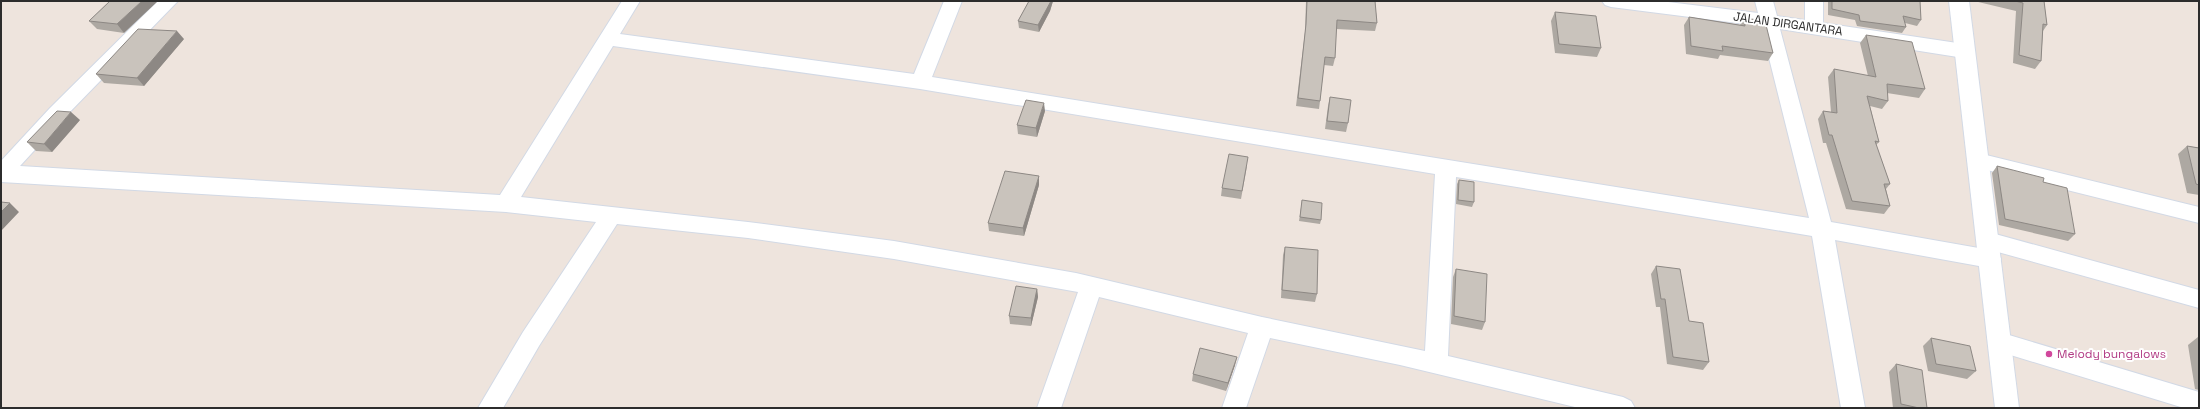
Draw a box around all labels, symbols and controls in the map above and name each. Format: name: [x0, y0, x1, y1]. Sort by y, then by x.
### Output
street label: JALAN DIRGANTARA: [1732, 8, 1844, 40]
place label: Melody bungalows: [2057, 346, 2166, 362]
marker: Melody bungalows: [2044, 349, 2054, 359]

